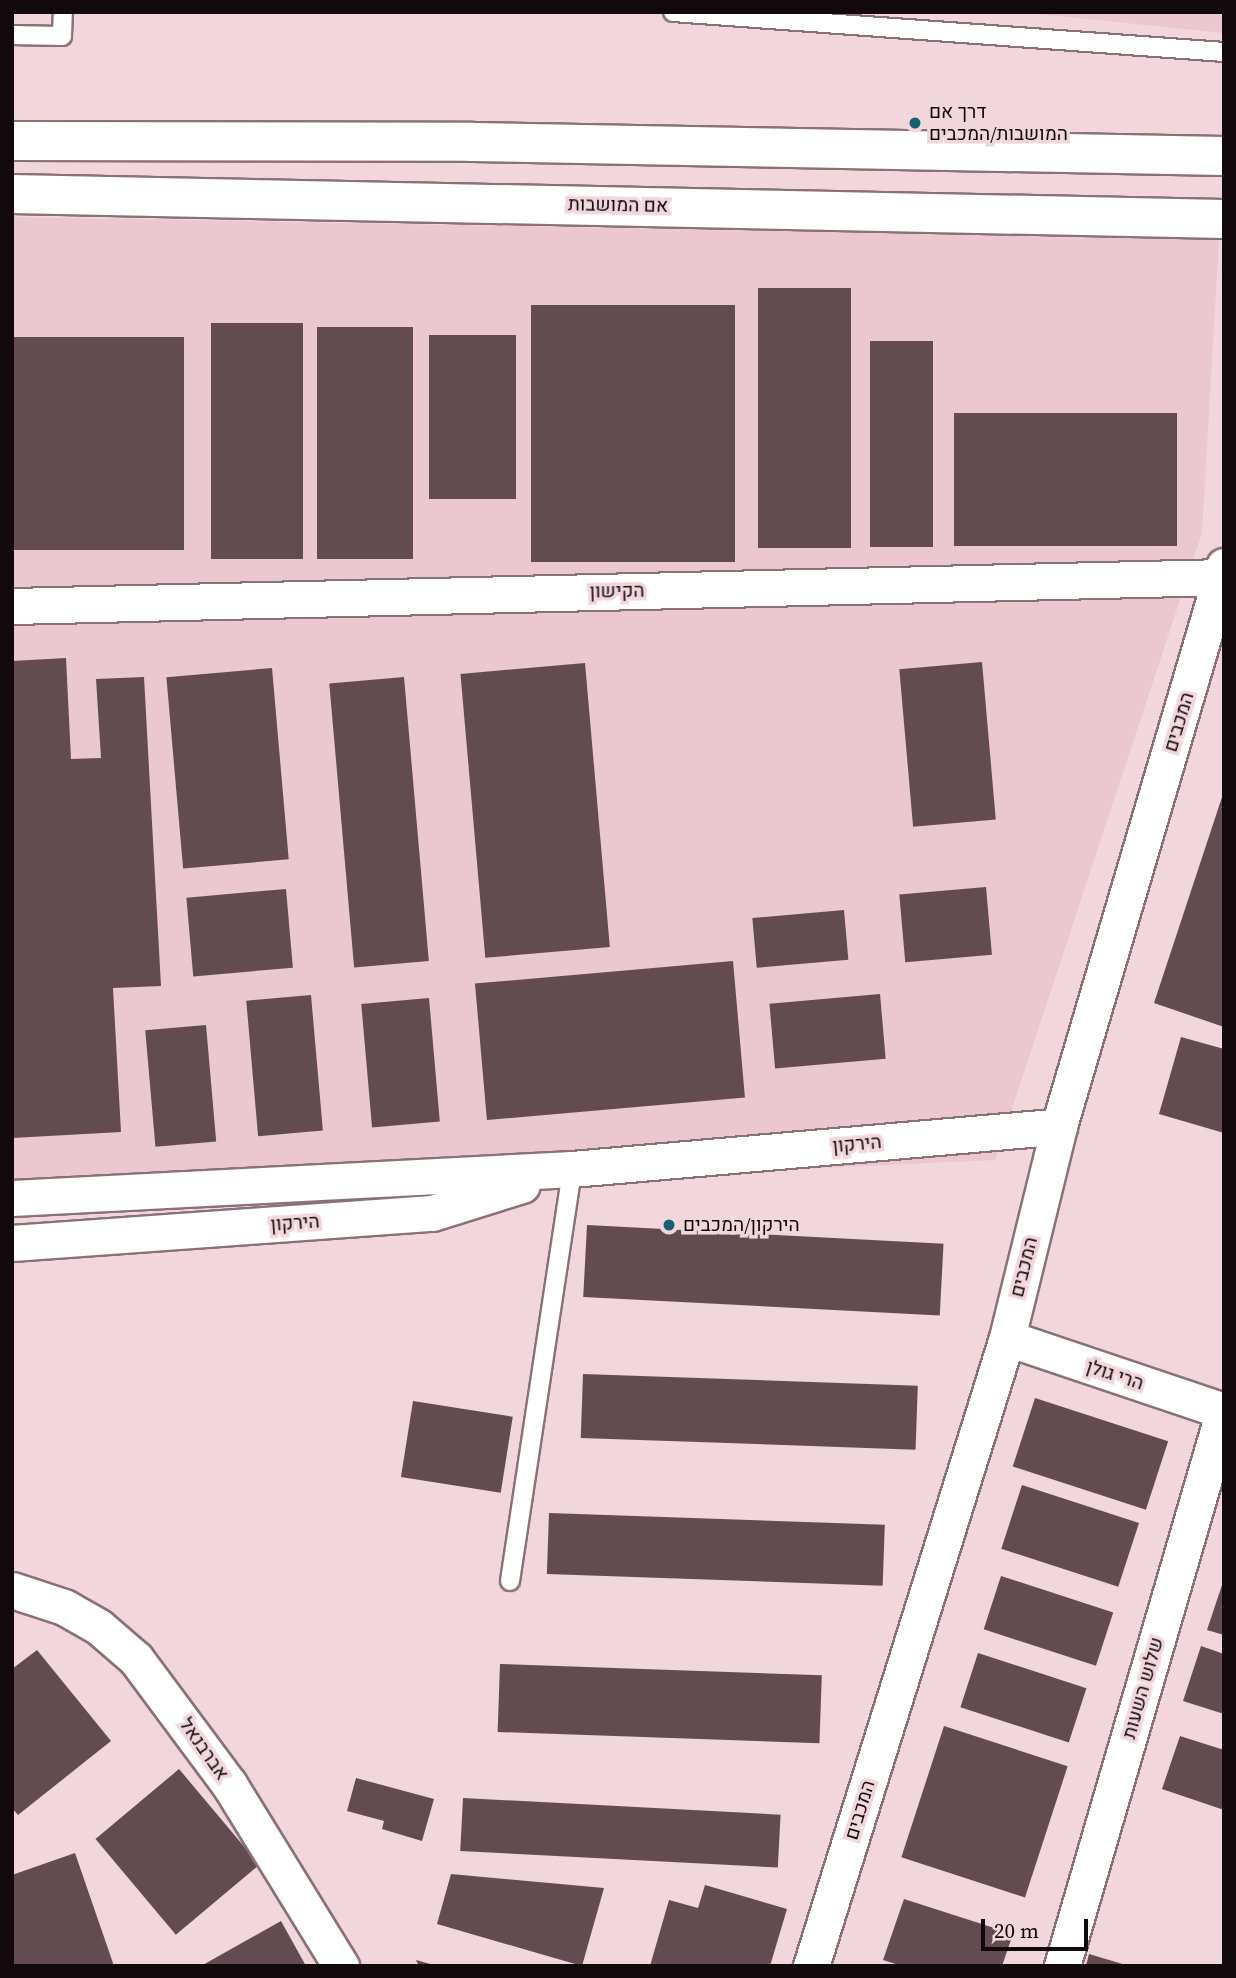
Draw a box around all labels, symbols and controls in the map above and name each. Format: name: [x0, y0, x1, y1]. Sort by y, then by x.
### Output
place label: דרך אם המושבות/המכבים: [929, 101, 1068, 145]
marker: דרך אם המושבות/המכבים: [907, 115, 923, 131]
street label: אם המושבות: [568, 193, 668, 217]
street label: הקישון: [589, 579, 645, 603]
street label: המכבים: [1159, 689, 1199, 755]
street label: הירקון: [832, 1131, 882, 1157]
street label: הירקון: [270, 1210, 320, 1236]
place label: הירקון/המכבים: [683, 1214, 800, 1236]
marker: הירקון/המכבים: [661, 1217, 677, 1233]
street label: המכבים: [1006, 1235, 1042, 1299]
street label: הרי גולן: [1084, 1355, 1146, 1395]
street label: שלוש השעות: [1118, 1635, 1168, 1741]
street label: אברבנאל: [174, 1714, 234, 1784]
street label: המכבים: [840, 1777, 880, 1843]
scale bar: [984, 1904, 1091, 1948]
text: 20 m: [994, 1916, 1039, 1945]

